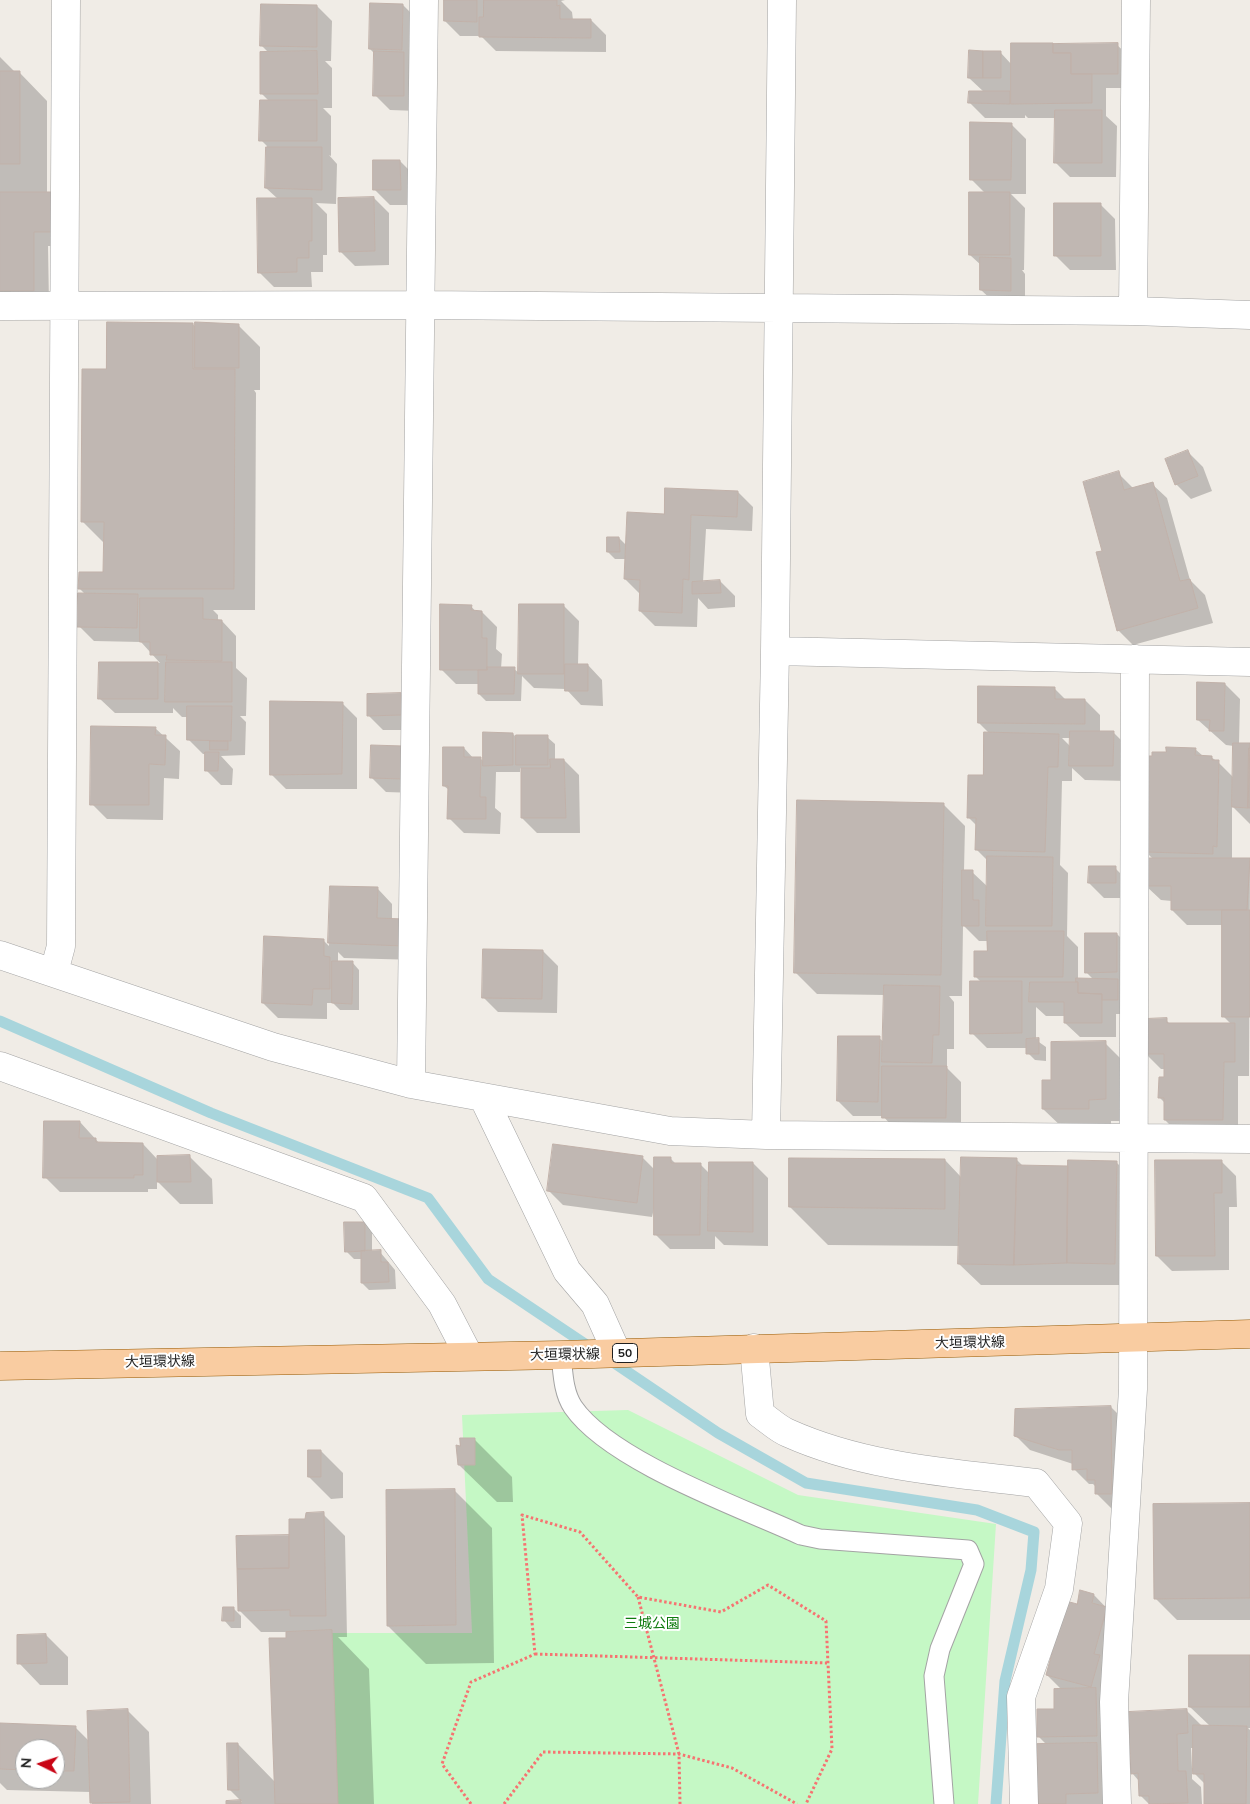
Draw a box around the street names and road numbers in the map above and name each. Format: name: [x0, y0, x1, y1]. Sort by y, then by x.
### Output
street label: 大垣環状線: [935, 1334, 1005, 1352]
road number: 50: [612, 1344, 638, 1362]
street label: 大垣環状線: [530, 1346, 600, 1364]
street label: 大垣環状線: [125, 1353, 195, 1371]

